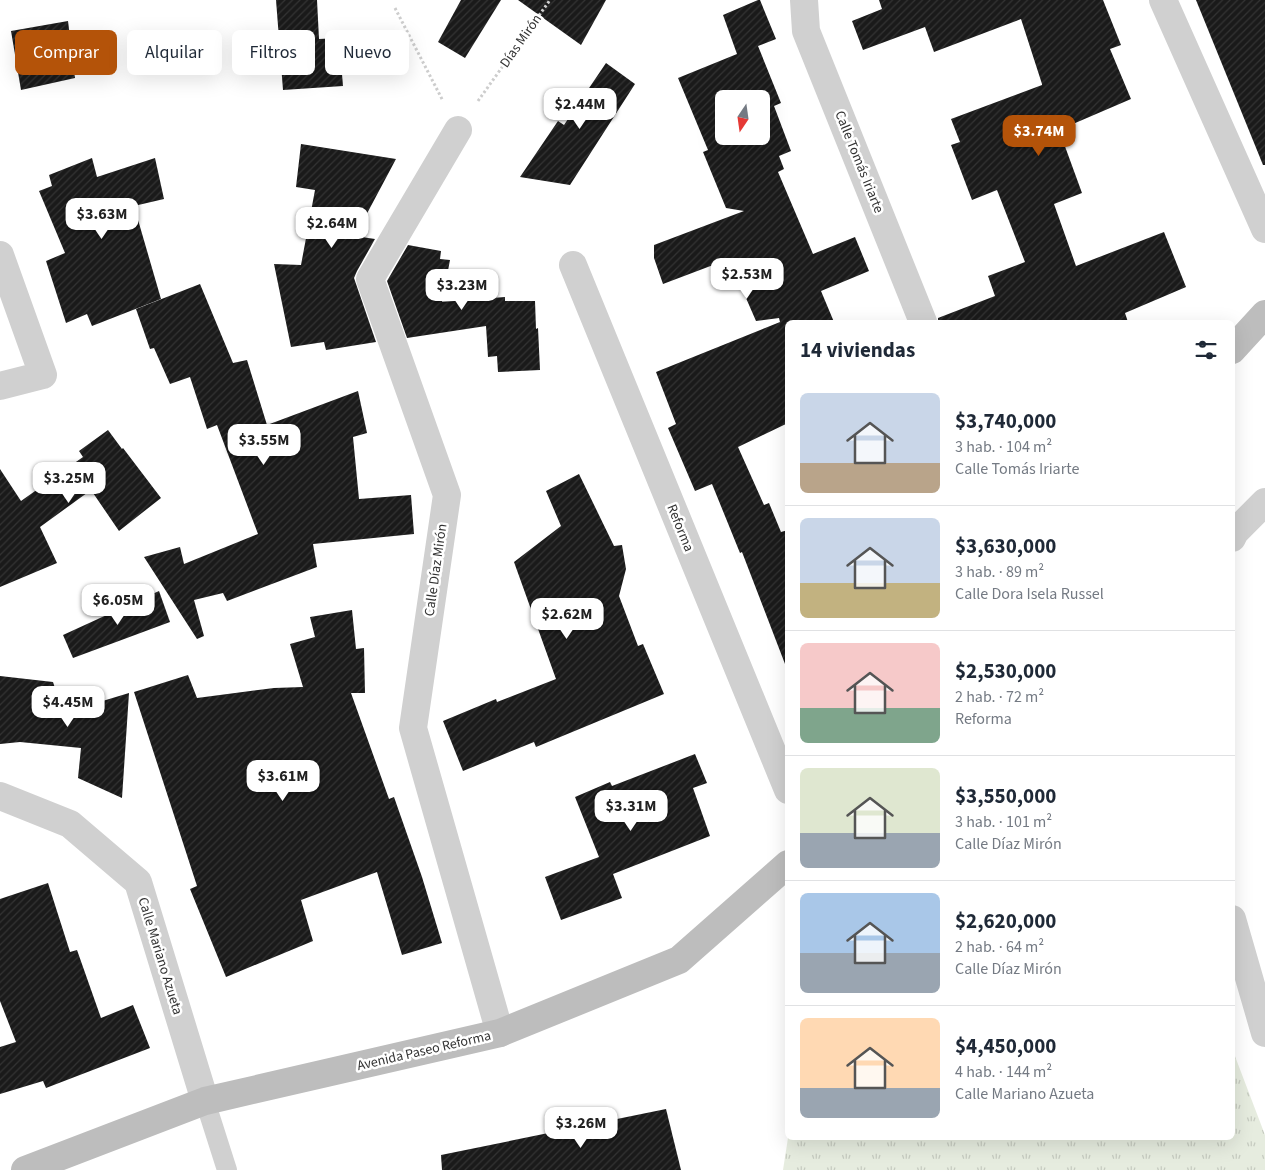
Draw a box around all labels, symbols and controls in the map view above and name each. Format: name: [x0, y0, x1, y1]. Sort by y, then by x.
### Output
street label: Días Mirón: [495, 10, 547, 72]
chip: Comprar: [15, 30, 117, 75]
chip: Alquilar: [127, 30, 222, 75]
chip: Filtros: [232, 30, 315, 75]
chip: Nuevo: [325, 30, 409, 75]
pin: $2.44M: [539, 88, 621, 130]
north arrow: [715, 90, 770, 145]
map controls: [715, 90, 770, 145]
text: $2.44M: [555, 93, 605, 115]
street label: Calle Tomás Iriarte: [829, 108, 889, 216]
pin: $3.74M: [998, 114, 1080, 157]
text: $3.74M: [1014, 120, 1064, 142]
pin: $3.63M: [61, 198, 143, 240]
text: $3.63M: [77, 203, 127, 225]
pin: $2.64M: [291, 206, 373, 249]
text: $2.64M: [307, 212, 357, 234]
pin: $2.53M: [706, 258, 788, 300]
text: $2.53M: [722, 263, 772, 285]
pin: $3.23M: [421, 268, 503, 311]
text: $3.23M: [437, 274, 487, 296]
text: 14 viviendas: [800, 335, 915, 365]
icon: filters: [1192, 336, 1220, 364]
text: $3,740,000: [955, 406, 1056, 436]
icon: home: [840, 413, 900, 473]
pin: $3.55M: [223, 424, 305, 466]
text: $3.55M: [239, 429, 289, 451]
text: 3 hab. · 104 m²: [955, 436, 1052, 458]
text: Calle Tomás Iriarte: [955, 458, 1079, 480]
pin: $3.25M: [28, 462, 110, 504]
text: $3.25M: [44, 467, 94, 489]
street label: Reforma: [661, 501, 699, 555]
street label: Calle Díaz Mirón: [420, 522, 452, 618]
text: $3,630,000: [955, 531, 1056, 561]
icon: home: [840, 538, 900, 598]
text: 3 hab. · 89 m²: [955, 561, 1044, 583]
text: Calle Dora Isela Russel: [955, 583, 1104, 605]
pin: $6.05M: [77, 584, 159, 626]
text: $6.05M: [93, 589, 143, 611]
pin: $2.62M: [526, 598, 608, 640]
text: $2.62M: [542, 603, 592, 625]
text: $2,530,000: [955, 656, 1056, 686]
icon: home: [840, 663, 900, 723]
pin: $4.45M: [27, 686, 109, 728]
text: 2 hab. · 72 m²: [955, 686, 1044, 708]
text: $4.45M: [43, 691, 93, 713]
text: Reforma: [955, 708, 1012, 730]
pin: $3.61M: [242, 760, 324, 802]
text: $3.61M: [258, 765, 308, 787]
text: $3,550,000: [955, 781, 1056, 811]
icon: home: [840, 788, 900, 848]
pin: $3.31M: [590, 790, 672, 832]
text: $3.31M: [606, 795, 656, 817]
text: 3 hab. · 101 m²: [955, 811, 1052, 833]
text: Calle Díaz Mirón: [955, 833, 1062, 855]
street label: Calle Mariano Azueta: [133, 895, 187, 1017]
text: $2,620,000: [955, 906, 1056, 936]
icon: home: [840, 913, 900, 973]
text: 2 hab. · 64 m²: [955, 936, 1044, 958]
text: Calle Díaz Mirón: [955, 958, 1062, 980]
street label: Avenida Paseo Reforma: [355, 1026, 493, 1076]
text: $4,450,000: [955, 1031, 1056, 1061]
icon: home: [840, 1038, 900, 1098]
text: 4 hab. · 144 m²: [955, 1061, 1052, 1083]
text: Calle Mariano Azueta: [955, 1083, 1094, 1105]
pin: $3.26M: [540, 1106, 622, 1149]
text: $3.26M: [556, 1112, 606, 1134]

